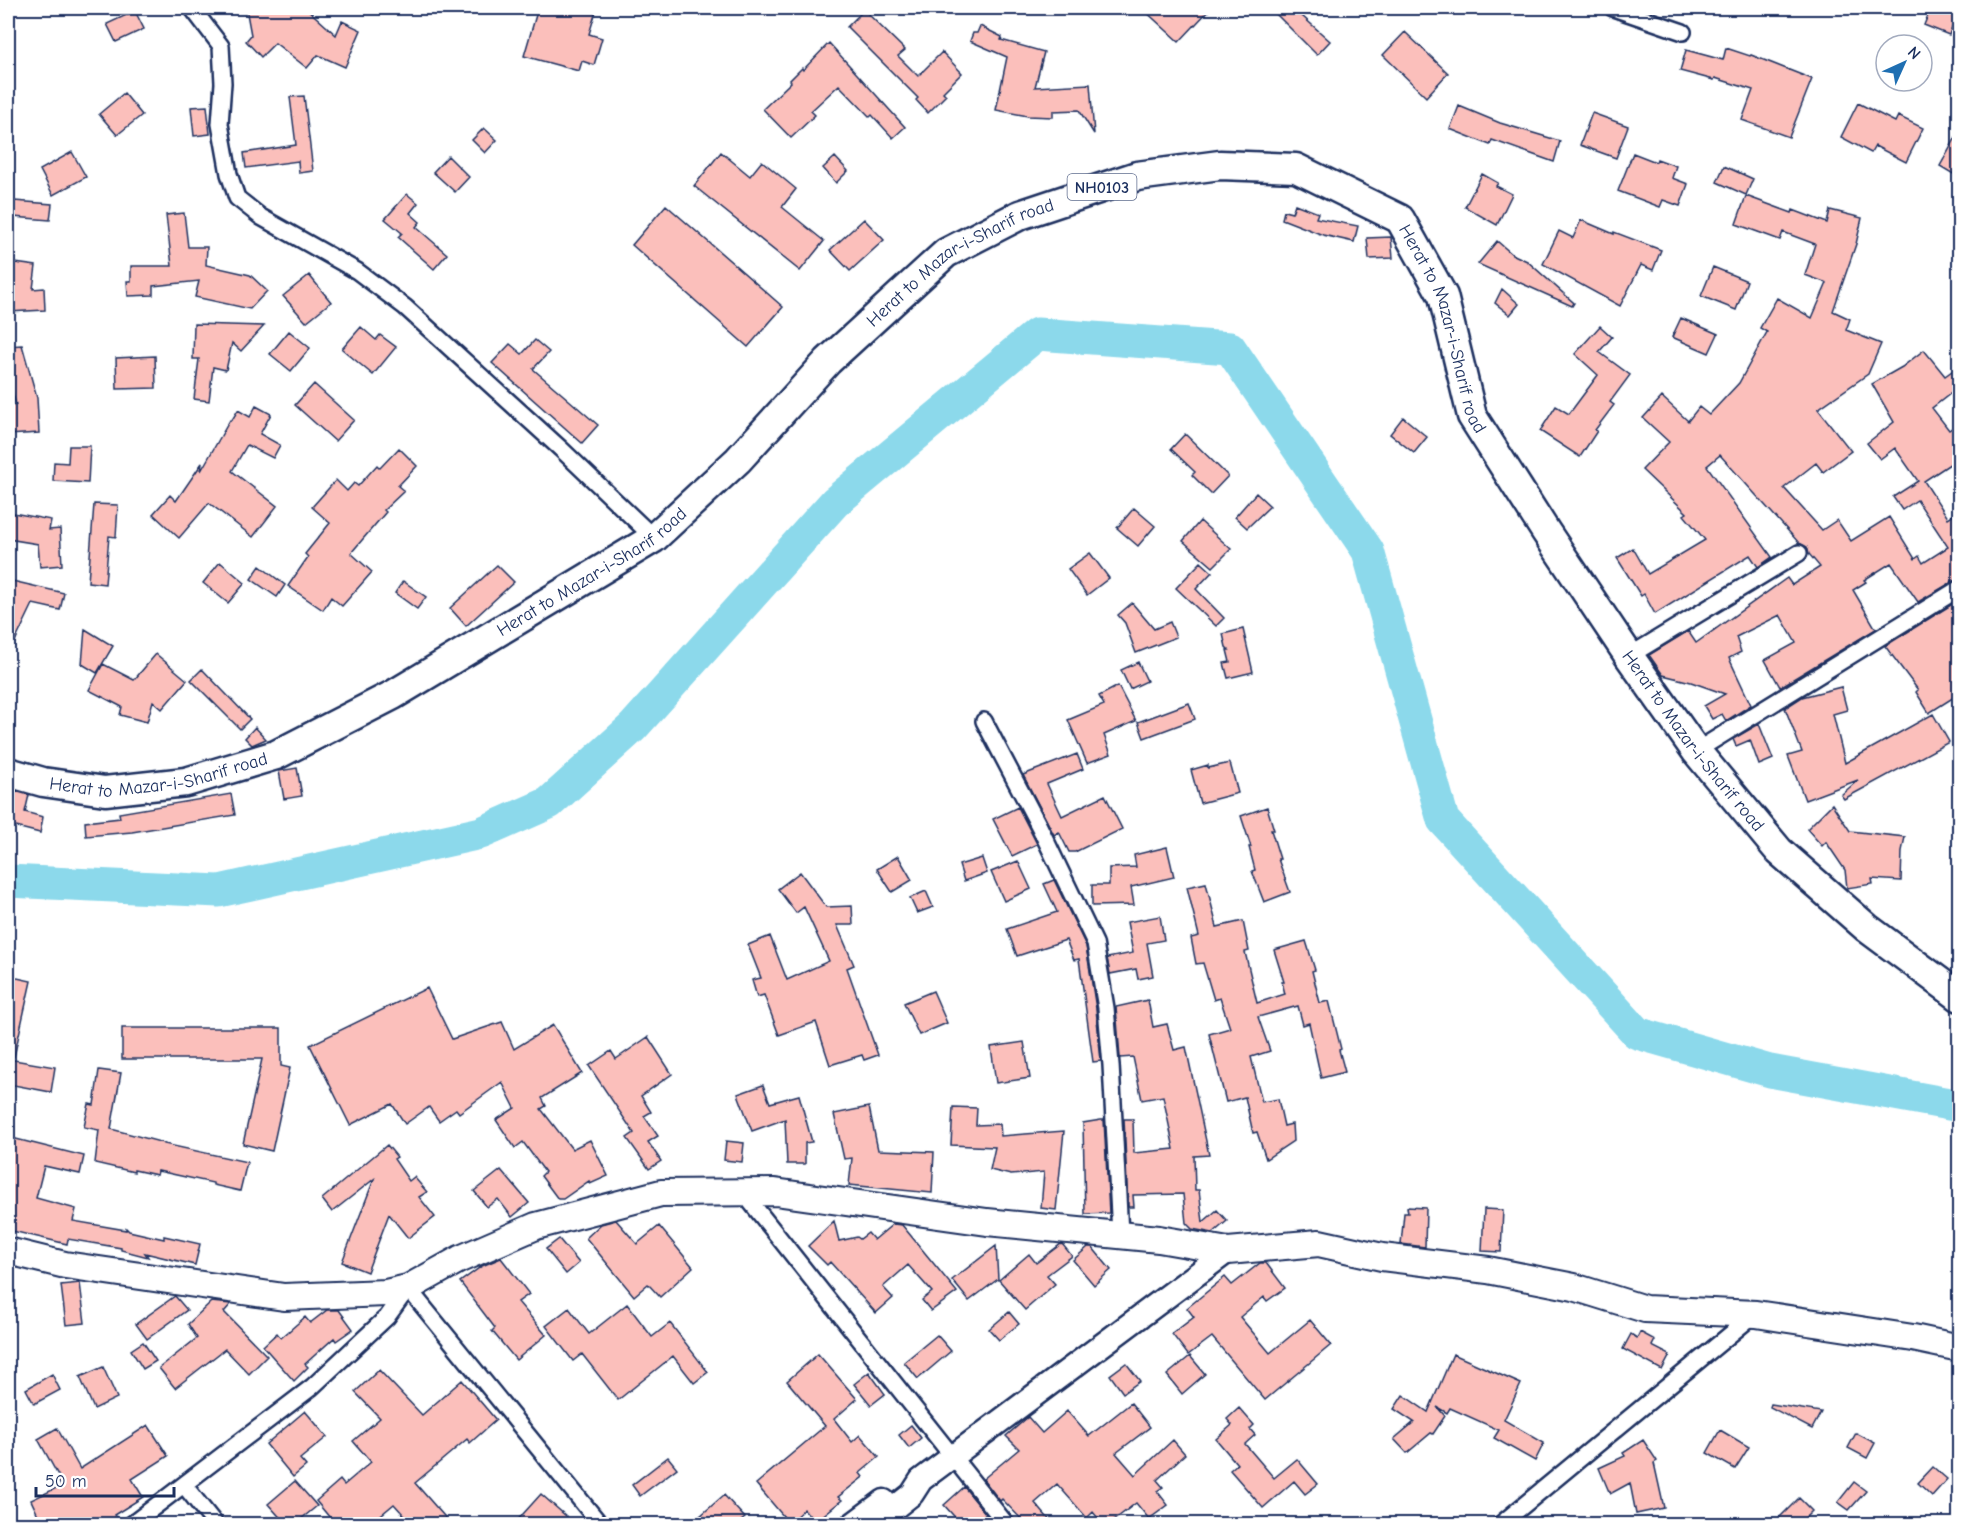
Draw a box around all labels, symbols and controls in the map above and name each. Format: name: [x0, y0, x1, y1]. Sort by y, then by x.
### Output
north arrow: [1874, 33, 1934, 93]
text: N: [1904, 43, 1924, 63]
road number: NH0103: [1068, 174, 1136, 200]
street label: Herat to Mazar-i-Sharif road: [863, 194, 1057, 331]
street label: Herat to Mazar-i-Sharif road: [1394, 221, 1490, 437]
street label: Herat to Mazar-i-Sharif road: [493, 503, 691, 641]
street label: Herat to Mazar-i-Sharif road: [1617, 646, 1768, 836]
street label: Herat to Mazar-i-Sharif road: [48, 748, 270, 802]
scale bar: [36, 1460, 174, 1498]
text: 50 m: [45, 1471, 87, 1492]

